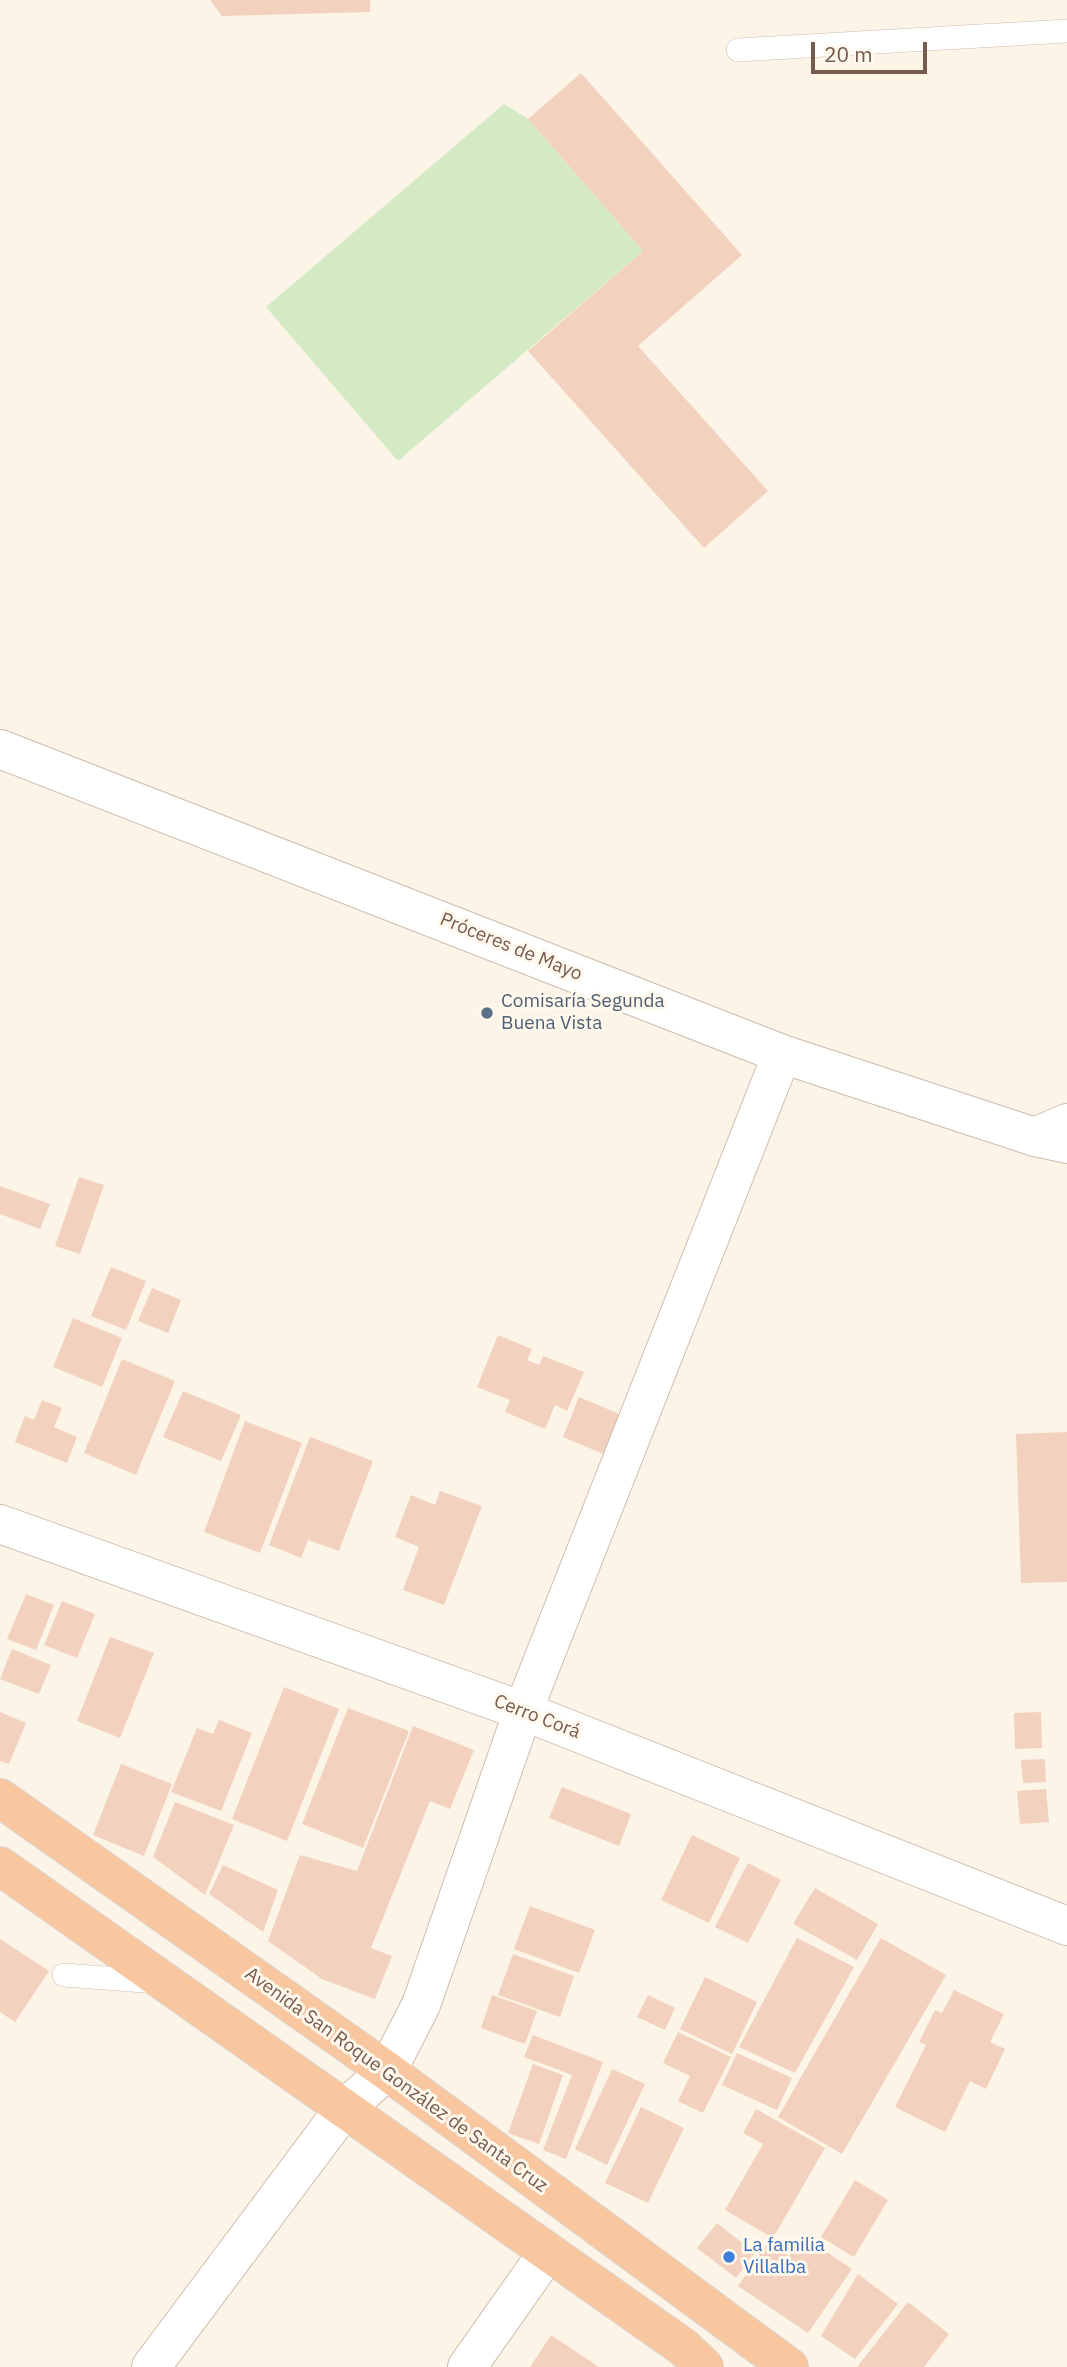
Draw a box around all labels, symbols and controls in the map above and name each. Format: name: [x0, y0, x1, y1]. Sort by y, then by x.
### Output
scale bar: [815, 28, 930, 72]
text: 20 m: [824, 40, 873, 68]
street label: Próceres de Mayo: [437, 908, 585, 986]
place label: Comisaría Segunda Buena Vista: [501, 991, 665, 1035]
marker: Comisaría Segunda Buena Vista: [479, 1005, 495, 1021]
street label: Cerro Corá: [491, 1690, 583, 1744]
street label: Avenida San Roque González de Santa Cruz: [240, 1963, 552, 2197]
place label: La familia Villalba: [743, 2235, 825, 2279]
marker: La familia Villalba: [721, 2249, 737, 2265]

